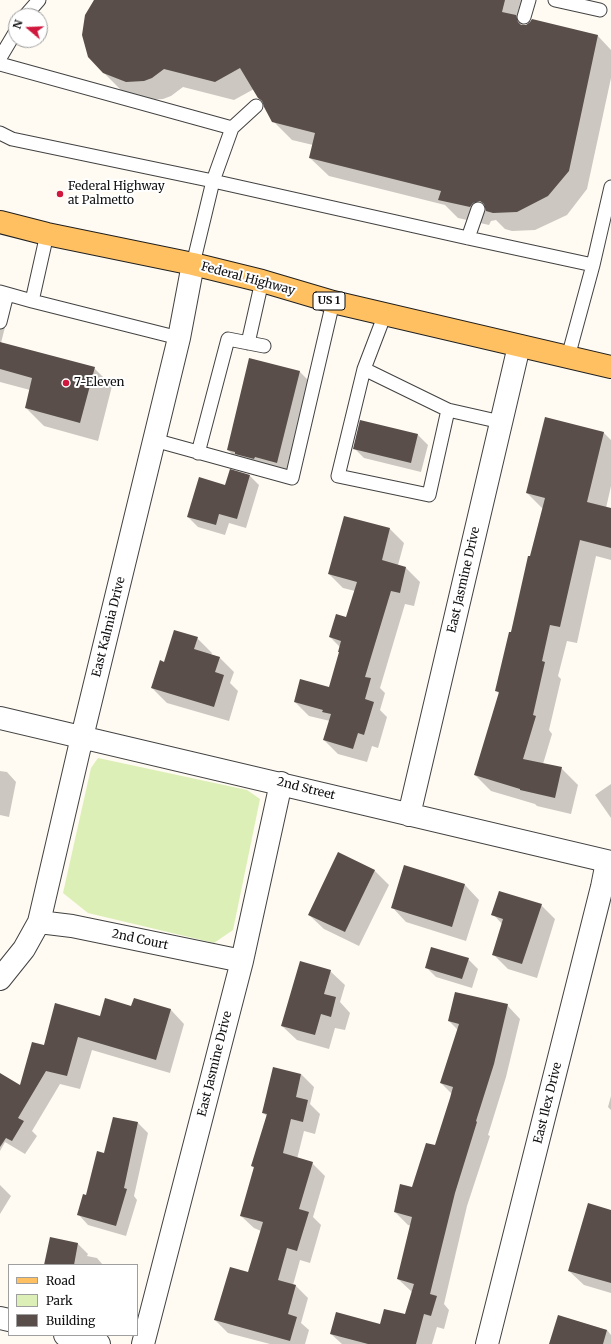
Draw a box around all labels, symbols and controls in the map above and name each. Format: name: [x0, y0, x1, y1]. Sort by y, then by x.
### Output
north arrow: [8, 8, 48, 48]
text: N: [10, 18, 26, 31]
place label: Federal Highway at Palmetto: [68, 180, 165, 208]
marker: Federal Highway at Palmetto: [55, 189, 65, 199]
street label: Federal Highway: [199, 260, 297, 298]
road number: US 1: [313, 292, 345, 310]
place label: 7-Eleven: [74, 376, 124, 390]
marker: 7-Eleven: [61, 378, 71, 388]
street label: East Jasmine Drive: [445, 526, 483, 634]
street label: East Kalmia Drive: [90, 575, 128, 679]
street label: 2nd Street: [275, 775, 337, 803]
street label: 2nd Court: [110, 927, 170, 953]
street label: East Jasmine Drive: [195, 1010, 235, 1118]
street label: East Ilex Drive: [531, 1061, 565, 1145]
legend: [8, 1264, 138, 1336]
text: Road: [46, 1273, 75, 1288]
text: Park: [46, 1293, 73, 1308]
text: Building: [46, 1313, 95, 1328]

